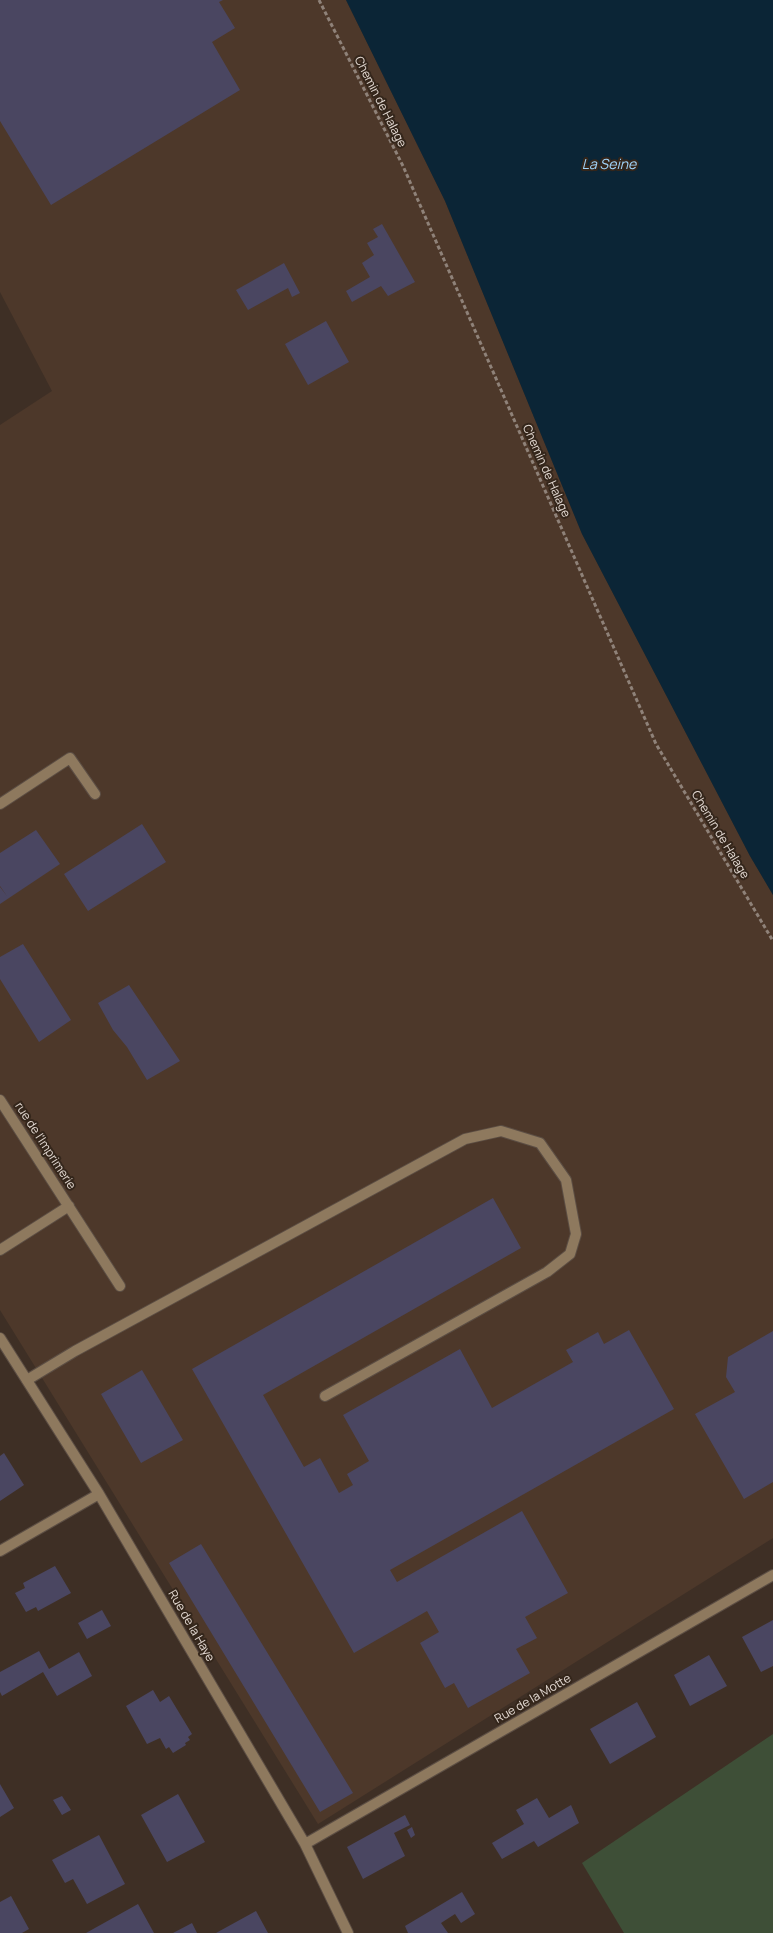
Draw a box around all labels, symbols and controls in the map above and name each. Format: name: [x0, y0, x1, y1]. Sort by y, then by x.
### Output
street label: Chemin de Halage: [351, 54, 409, 150]
water label: La Seine: [582, 157, 636, 173]
street label: Chemin de Halage: [519, 422, 573, 520]
street label: Chemin de Halage: [688, 788, 752, 882]
street label: rue de l'Imprimerie: [11, 1100, 79, 1192]
street label: Rue de la Haye: [165, 1588, 217, 1664]
street label: Rue de la Motte: [492, 1671, 574, 1727]

